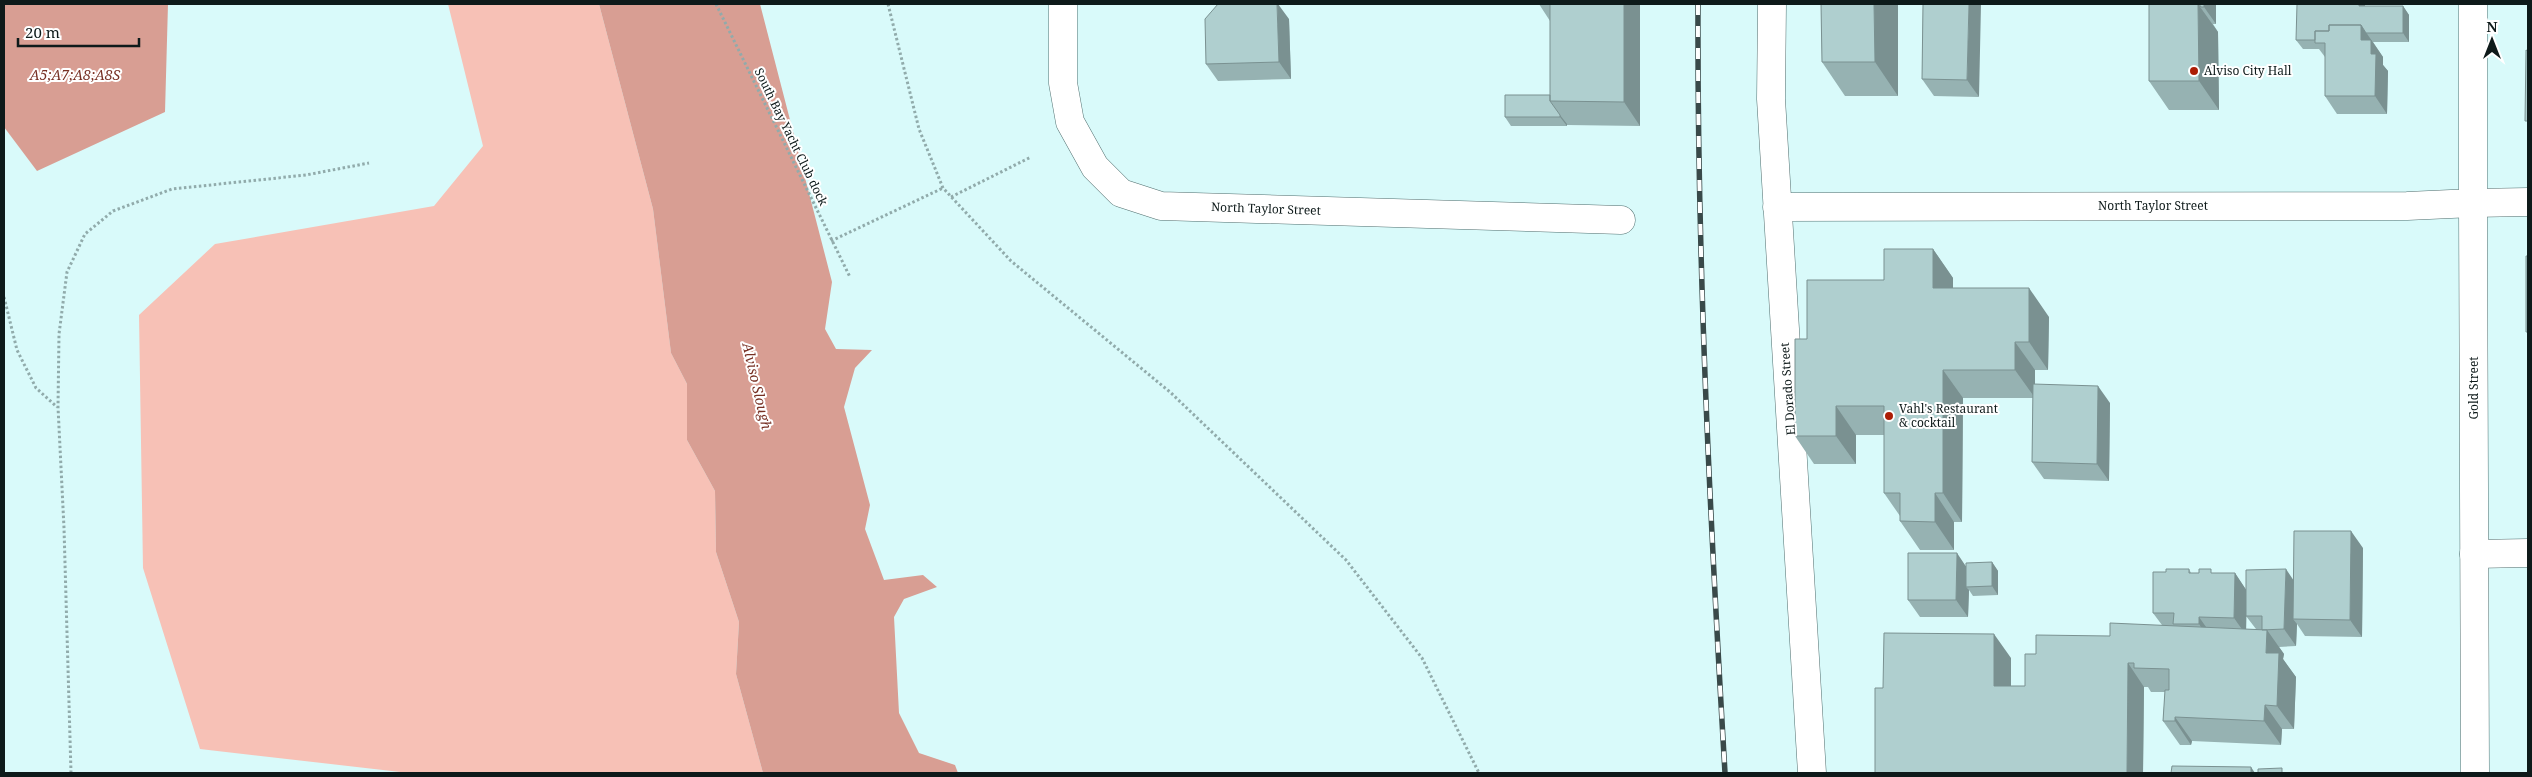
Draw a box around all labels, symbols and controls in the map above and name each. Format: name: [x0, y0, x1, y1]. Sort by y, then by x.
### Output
scale bar: [18, 15, 139, 47]
north arrow: [2467, 15, 2517, 65]
text: N: [2486, 17, 2498, 36]
text: 20 m: [25, 22, 60, 42]
place label: Alviso City Hall: [2204, 62, 2292, 79]
water label: A5;A7;A8;A8S: [29, 65, 121, 84]
street label: South Bay Yacht Club dock: [751, 65, 833, 209]
marker: Alviso City Hall: [2188, 65, 2200, 77]
street label: North Taylor Street: [2098, 197, 2208, 214]
street label: North Taylor Street: [1211, 198, 1321, 219]
water label: Alviso Slough: [738, 340, 777, 432]
street label: El Dorado Street: [1776, 342, 1799, 436]
street label: Gold Street: [2465, 356, 2482, 420]
place label: Vahl's Restaurant & cocktail: [1899, 400, 1998, 431]
marker: Vahl's Restaurant & cocktail: [1883, 410, 1895, 422]

